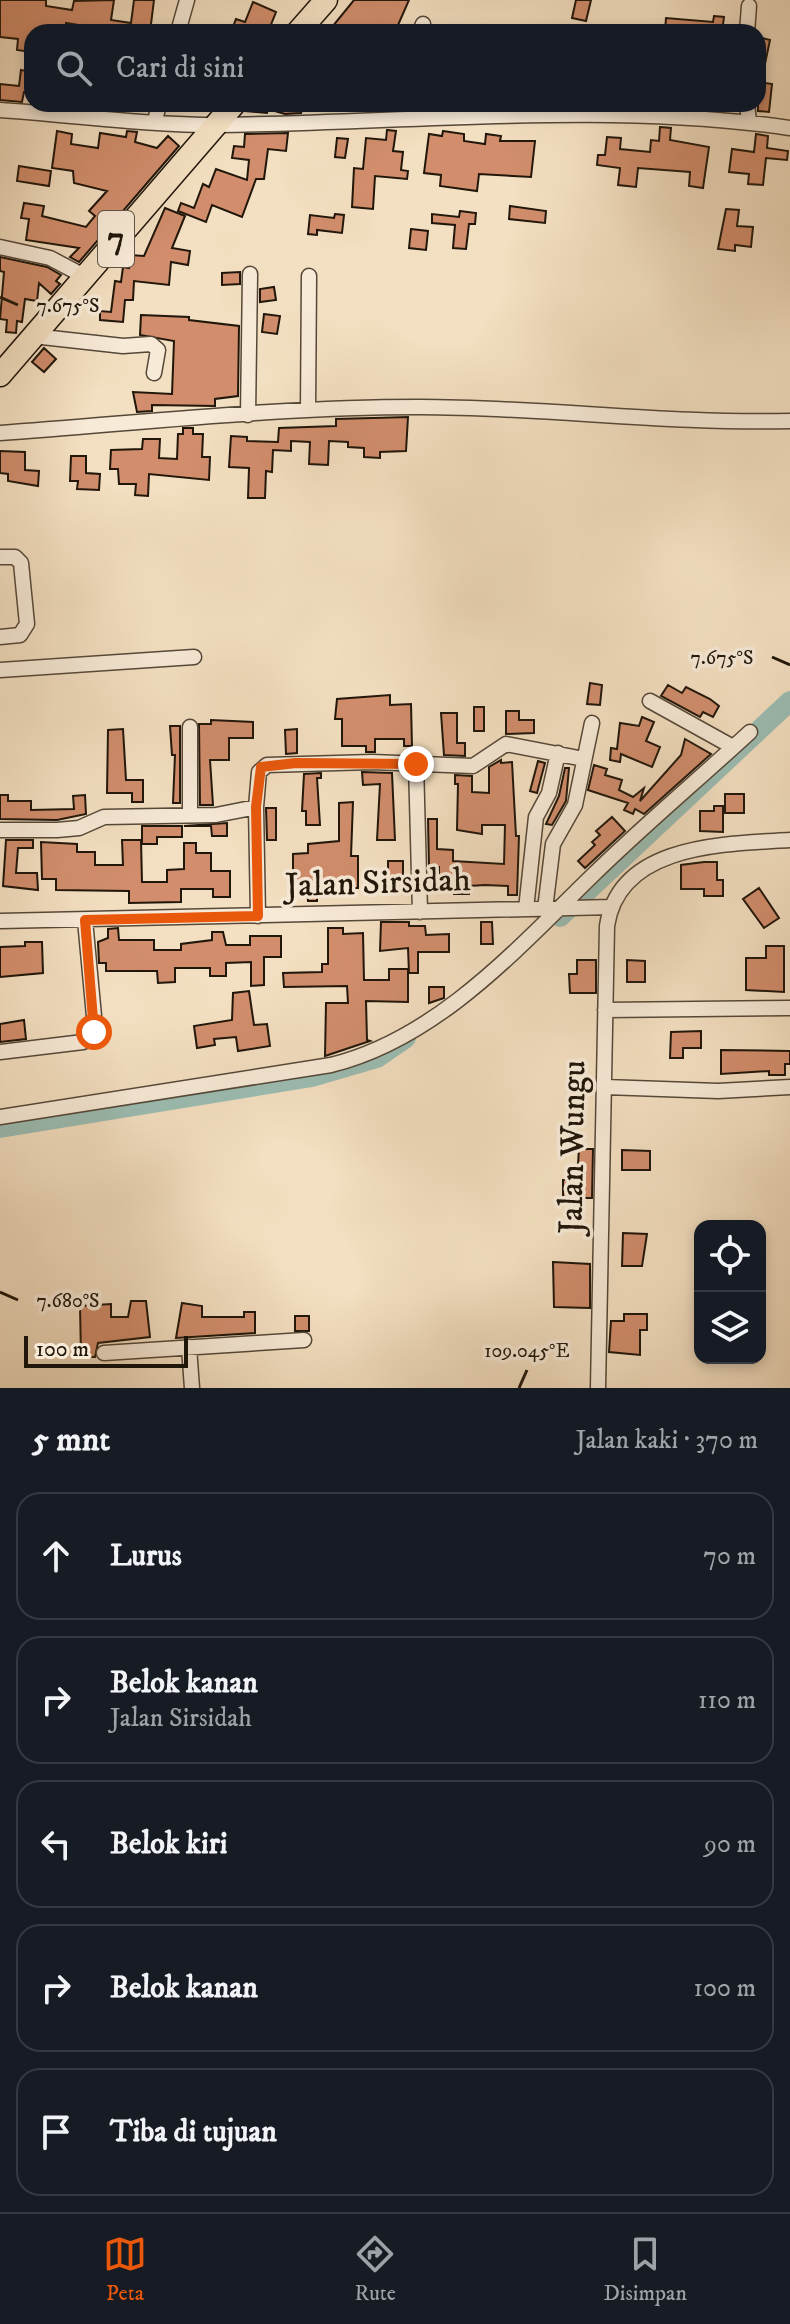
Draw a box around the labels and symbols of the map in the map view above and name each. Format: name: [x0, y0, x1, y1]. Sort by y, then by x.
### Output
road number: 7: [98, 211, 134, 267]
text: 7.675°S: [37, 294, 99, 319]
text: 7.675°S: [691, 646, 753, 671]
route end: [398, 746, 434, 782]
street label: Jalan Sirsidah: [282, 859, 472, 907]
route start: [76, 1014, 112, 1050]
street label: Jalan Wungu: [550, 1060, 596, 1237]
text: 7.680°S: [36, 1289, 100, 1314]
scale bar: [24, 1332, 188, 1368]
text: 109.045°E: [484, 1339, 570, 1364]

